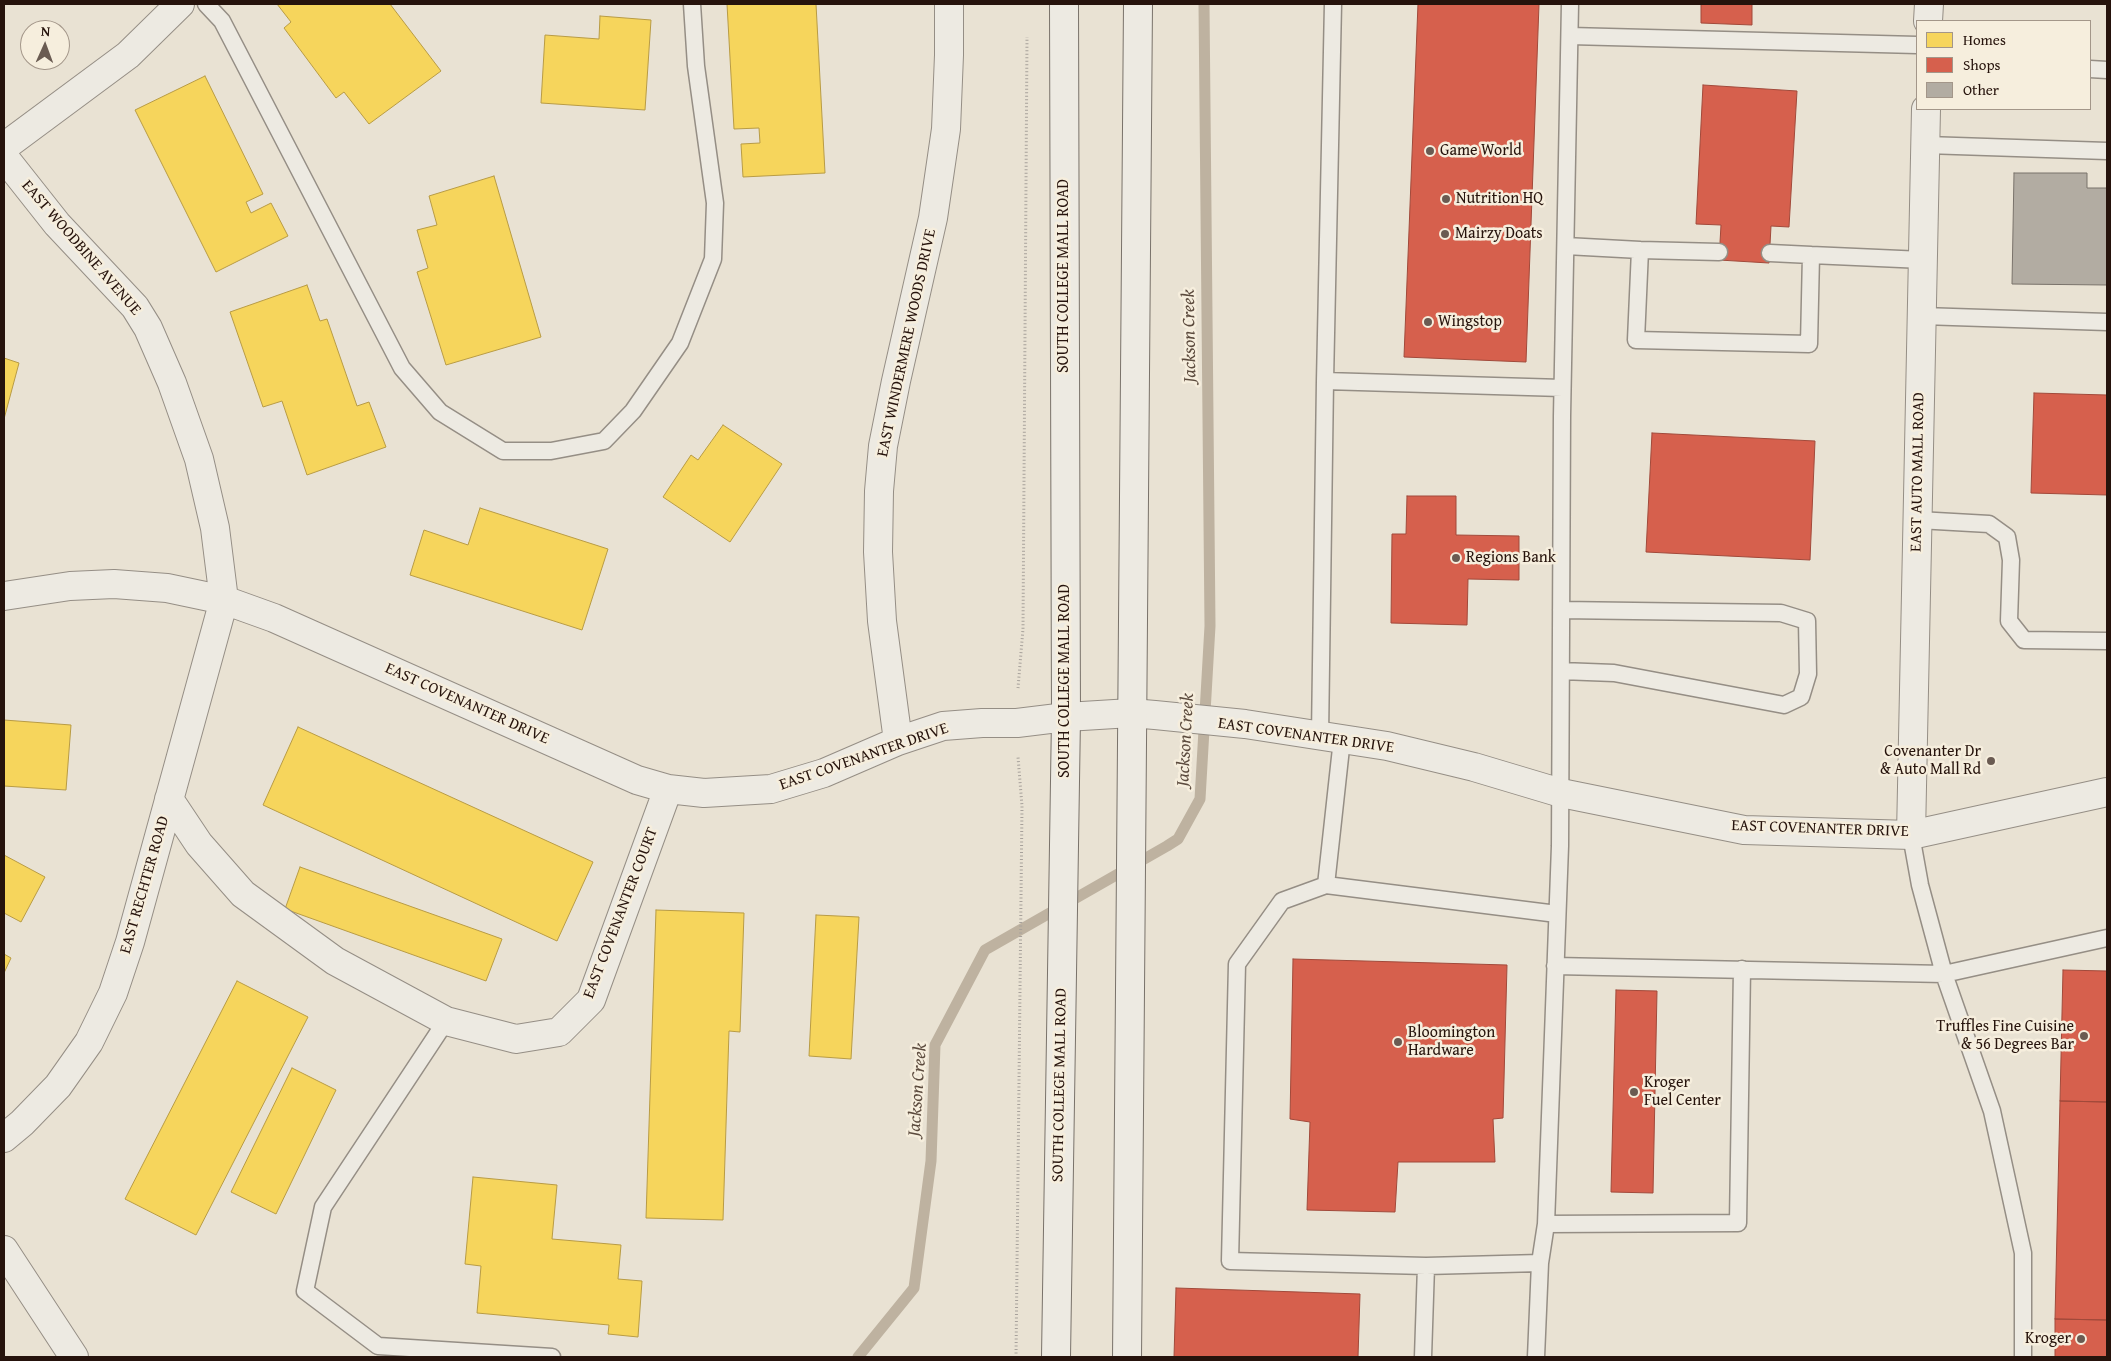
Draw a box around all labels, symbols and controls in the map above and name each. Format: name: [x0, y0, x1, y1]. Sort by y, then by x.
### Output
north arrow: [20, 20, 70, 70]
legend: [1916, 20, 2091, 110]
text: N: [40, 21, 51, 41]
text: Homes: [1963, 29, 2006, 50]
text: Shops: [1963, 54, 2000, 75]
text: Other: [1963, 79, 1999, 100]
place label: Game World: [1440, 141, 1522, 161]
marker: Game World: [1424, 145, 1436, 157]
street label: EAST WOODBINE AVENUE: [17, 177, 145, 319]
street label: SOUTH COLLEGE MALL ROAD: [1054, 179, 1074, 373]
place label: Nutrition HQ: [1456, 189, 1543, 209]
marker: Nutrition HQ: [1440, 193, 1452, 205]
place label: Mairzy Doats: [1455, 224, 1543, 244]
street label: EAST WINDERMERE WOODS DRIVE: [873, 227, 941, 459]
marker: Mairzy Doats: [1439, 228, 1451, 240]
water label: Jackson Creek: [1178, 289, 1202, 383]
place label: Wingstop: [1438, 312, 1502, 332]
marker: Wingstop: [1422, 316, 1434, 328]
street label: EAST AUTO MALL ROAD: [1907, 392, 1929, 552]
place label: Regions Bank: [1466, 548, 1556, 568]
marker: Regions Bank: [1450, 552, 1462, 564]
street label: SOUTH COLLEGE MALL ROAD: [1055, 584, 1075, 778]
street label: EAST COVENANTER DRIVE: [382, 659, 552, 749]
water label: Jackson Creek: [1173, 693, 1199, 787]
street label: EAST COVENANTER DRIVE: [1217, 714, 1395, 758]
street label: EAST COVENANTER DRIVE: [777, 719, 951, 795]
place label: Covenanter Dr & Auto Mall Rd: [1880, 742, 1981, 780]
marker: Covenanter Dr & Auto Mall Rd: [1985, 755, 1997, 767]
street label: EAST RECHTER ROAD: [116, 814, 174, 956]
street label: EAST COVENANTER DRIVE: [1731, 816, 1909, 842]
street label: EAST COVENANTER COURT: [579, 825, 663, 1001]
street label: SOUTH COLLEGE MALL ROAD: [1049, 988, 1071, 1182]
place label: Truffles Fine Cuisine & 56 Degrees Bar: [1936, 1017, 2074, 1055]
place label: Bloomington Hardware: [1408, 1023, 1495, 1061]
marker: Truffles Fine Cuisine & 56 Degrees Bar: [2078, 1030, 2090, 1042]
marker: Bloomington Hardware: [1392, 1036, 1404, 1048]
water label: Jackson Creek: [904, 1043, 932, 1137]
place label: Kroger Fuel Center: [1644, 1073, 1721, 1111]
marker: Kroger Fuel Center: [1628, 1086, 1640, 1098]
place label: Kroger: [2025, 1329, 2071, 1349]
marker: Kroger: [2075, 1333, 2087, 1345]

